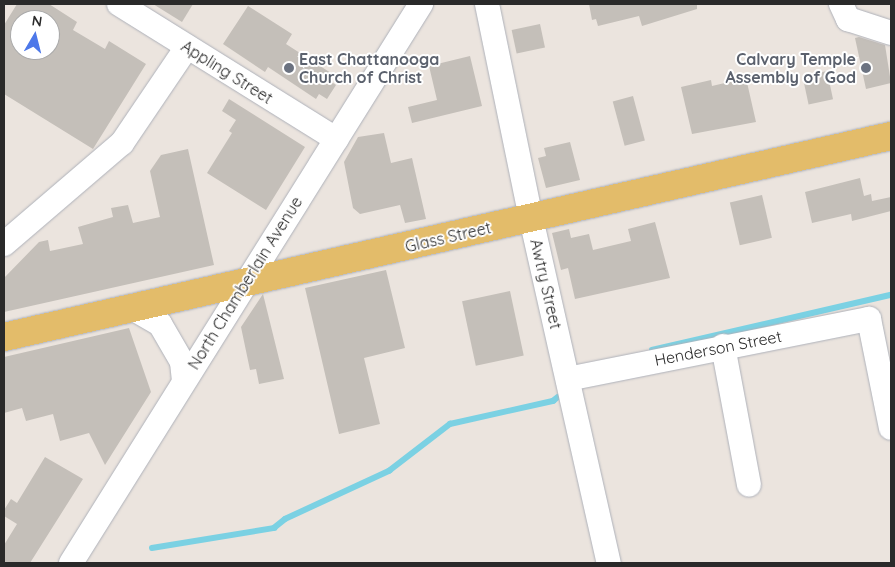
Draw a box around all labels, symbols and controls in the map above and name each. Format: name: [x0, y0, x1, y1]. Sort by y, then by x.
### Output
north arrow: [10, 10, 60, 60]
text: N: [31, 12, 43, 31]
street label: Appling Street: [178, 36, 276, 108]
place label: East Chattanooga Church of Christ: [299, 49, 439, 87]
place label: Calvary Temple Assembly of God: [726, 49, 856, 87]
marker: East Chattanooga Church of Christ: [283, 62, 295, 74]
marker: Calvary Temple Assembly of God: [860, 62, 872, 74]
street label: North Chamberlain Avenue: [184, 193, 306, 373]
street label: Glass Street: [403, 218, 493, 256]
street label: Awtry Street: [526, 237, 566, 331]
street label: Henderson Street: [653, 326, 783, 370]

